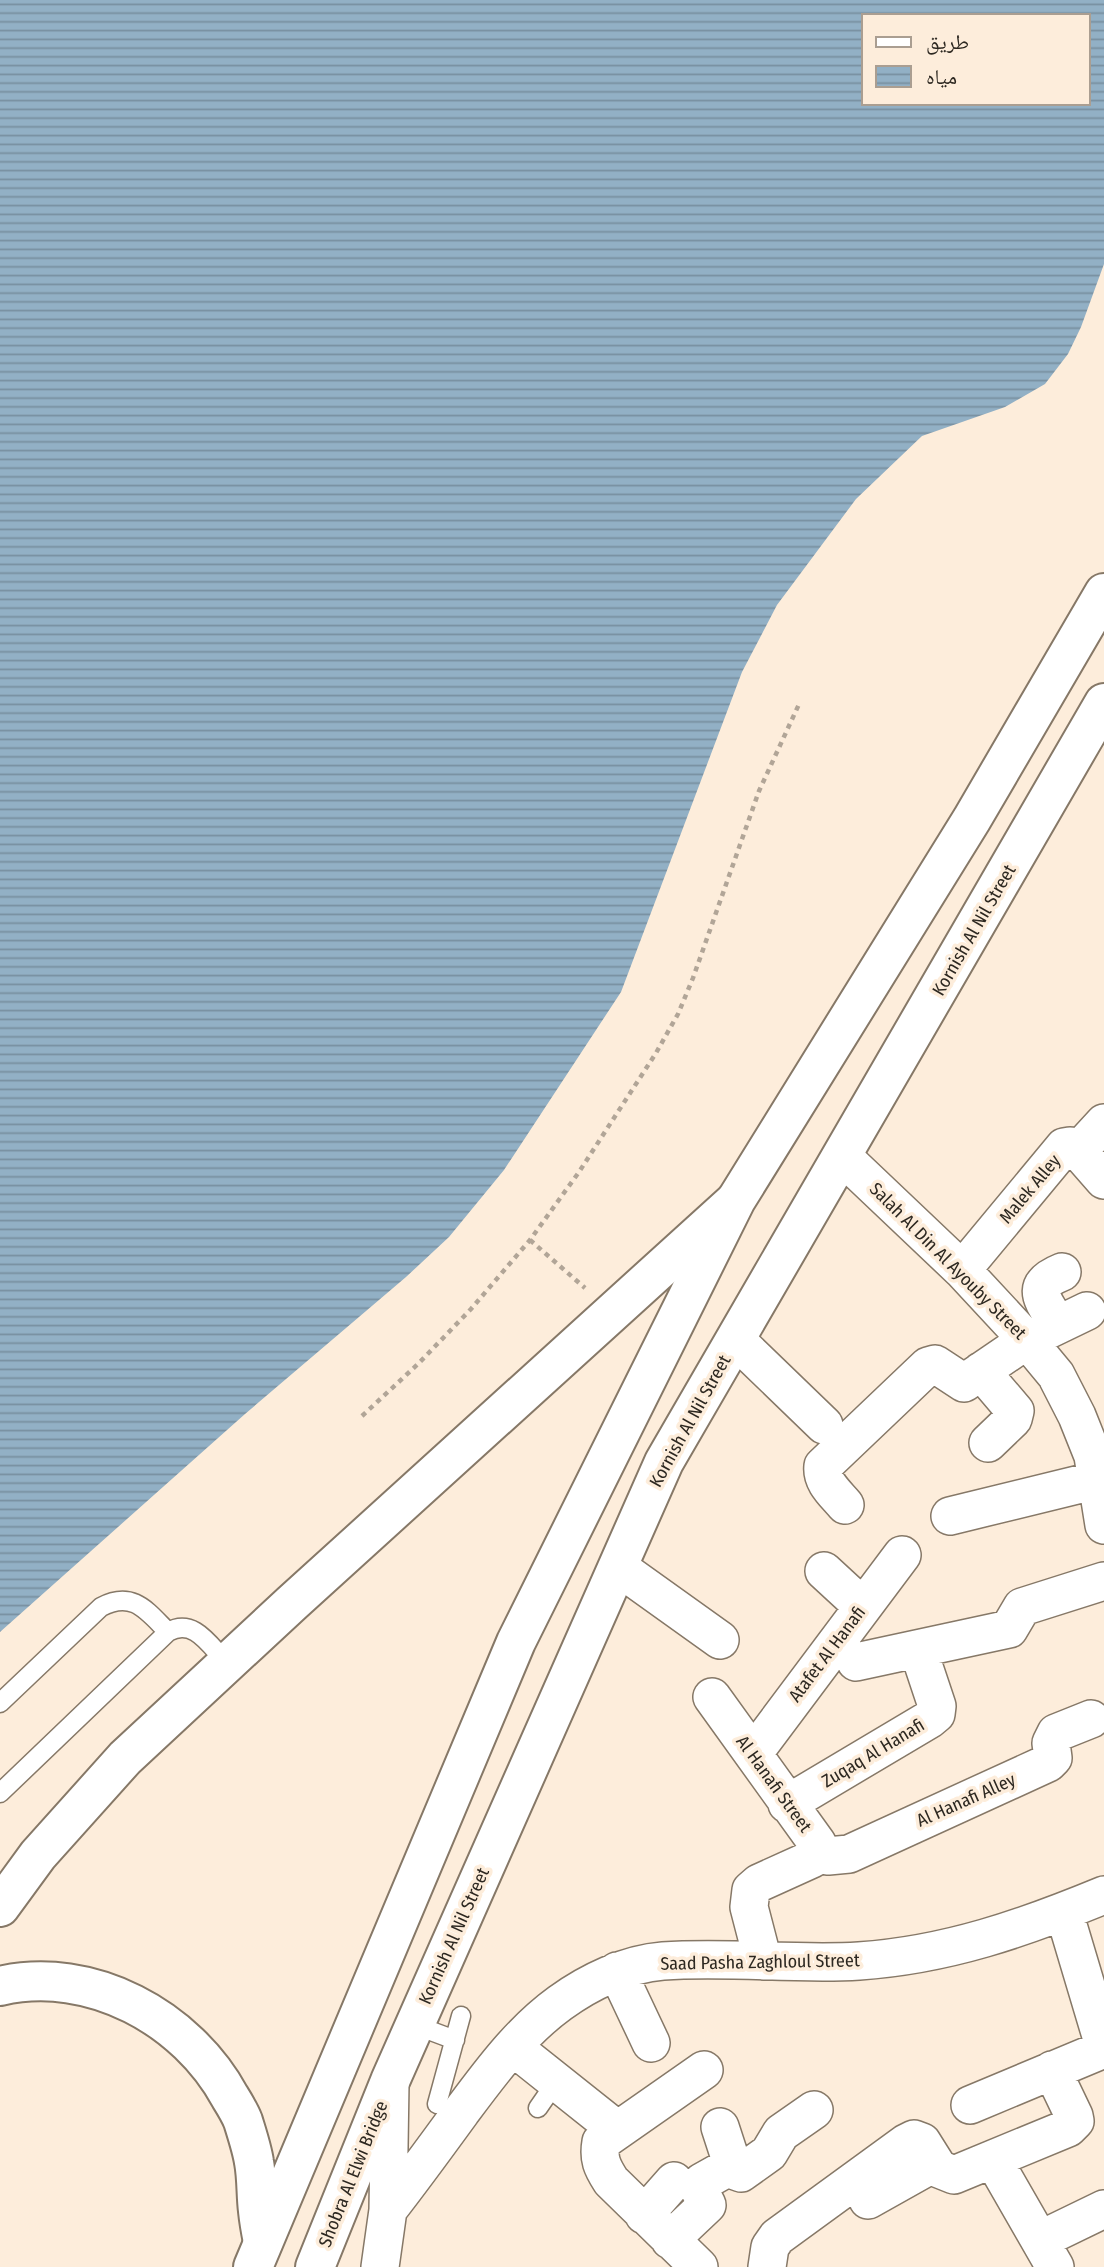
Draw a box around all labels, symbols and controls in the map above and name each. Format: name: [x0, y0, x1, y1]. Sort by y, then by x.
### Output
legend: [862, 14, 1090, 105]
text: طريق: [926, 29, 969, 55]
text: مياه: [926, 64, 957, 90]
street label: Kornish Al Nil Street: [928, 860, 1020, 999]
street label: Malek Alley: [995, 1150, 1065, 1228]
street label: Salah Al Din Al Ayouby Street: [865, 1178, 1031, 1344]
street label: Kornish Al Nil Street: [645, 1351, 735, 1491]
street label: Atafet Al Hanafi: [784, 1602, 870, 1706]
street label: Zuqaq Al Hanafi: [818, 1714, 928, 1792]
street label: Al Hanafi Street: [731, 1731, 817, 1837]
street label: Al Hanafi Alley: [913, 1768, 1019, 1832]
street label: Kornish Al Nil Street: [414, 1864, 494, 2008]
street label: Saad Pasha Zaghloul Street: [660, 1949, 860, 1975]
street label: Shobra Al Elwi Bridge: [314, 2098, 392, 2250]

